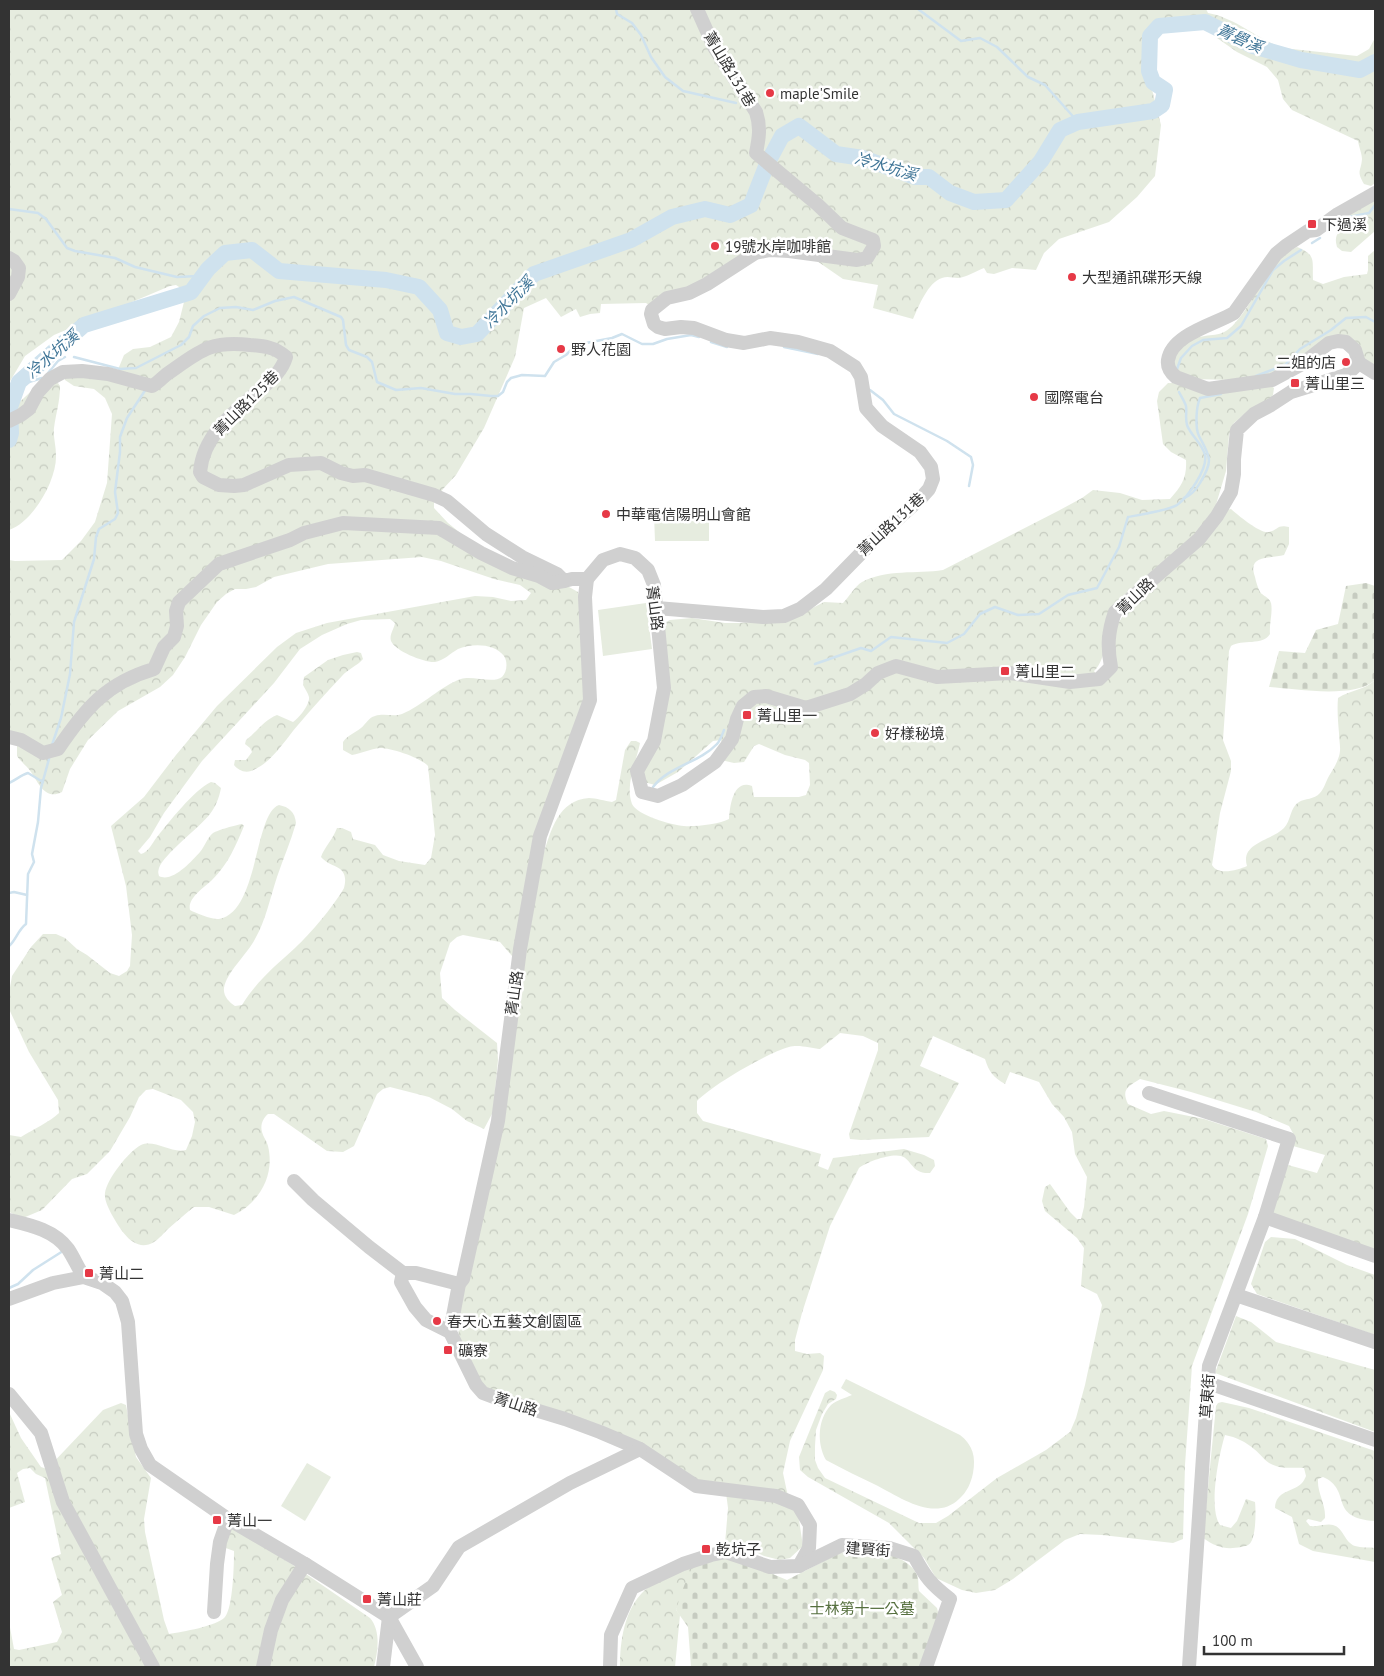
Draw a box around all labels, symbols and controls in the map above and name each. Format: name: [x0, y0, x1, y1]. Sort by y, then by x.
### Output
water label: 菁礐溪: [1214, 19, 1268, 58]
street label: 菁山路131巷: [700, 28, 760, 110]
place label: maple'Smile: [780, 84, 859, 103]
marker: maple'Smile: [764, 87, 776, 99]
water label: 冷水坑溪: [852, 148, 921, 185]
place label: 下過溪: [1322, 215, 1367, 234]
marker: 下過溪: [1306, 218, 1318, 230]
place label: 19號水岸咖啡館: [725, 237, 831, 256]
marker: 19號水岸咖啡館: [709, 240, 721, 252]
place label: 大型通訊碟形天線: [1082, 268, 1202, 287]
water label: 冷水坑溪: [479, 271, 539, 332]
marker: 大型通訊碟形天線: [1066, 271, 1078, 283]
water label: 冷水坑溪: [21, 324, 84, 383]
place label: 野人花園: [571, 340, 631, 359]
marker: 野人花園: [555, 343, 567, 355]
place label: 二姐的店: [1276, 353, 1336, 372]
marker: 二姐的店: [1340, 356, 1352, 368]
street label: 菁山路125巷: [209, 366, 283, 440]
place label: 菁山里三: [1305, 374, 1365, 393]
marker: 菁山里三: [1289, 377, 1301, 389]
place label: 國際電台: [1044, 388, 1104, 407]
marker: 國際電台: [1028, 391, 1040, 403]
street label: 菁山路131巷: [854, 488, 928, 560]
place label: 中華電信陽明山會館: [616, 505, 751, 524]
marker: 中華電信陽明山會館: [600, 508, 612, 520]
street label: 菁山路: [1112, 574, 1158, 618]
street label: 菁山路: [642, 584, 668, 632]
place label: 菁山里二: [1015, 662, 1075, 681]
marker: 菁山里二: [999, 665, 1011, 677]
place label: 菁山里一: [757, 706, 817, 725]
marker: 菁山里一: [741, 709, 753, 721]
place label: 好樣秘境: [885, 724, 945, 743]
marker: 好樣秘境: [869, 727, 881, 739]
street label: 菁山路: [501, 969, 527, 1017]
place label: 菁山二: [99, 1264, 144, 1283]
marker: 菁山二: [83, 1267, 95, 1279]
place label: 春天心五藝文創園區: [447, 1312, 582, 1331]
marker: 春天心五藝文創園區: [431, 1315, 443, 1327]
place label: 礦寮: [458, 1341, 488, 1360]
marker: 礦寮: [442, 1344, 454, 1356]
street label: 草東街: [1196, 1373, 1218, 1419]
street label: 菁山路: [492, 1388, 540, 1420]
place label: 菁山一: [227, 1511, 272, 1530]
marker: 菁山一: [211, 1514, 223, 1526]
street label: 建賢街: [845, 1538, 891, 1560]
place label: 乾坑子: [716, 1540, 761, 1559]
marker: 乾坑子: [700, 1543, 712, 1555]
place label: 菁山莊: [377, 1590, 422, 1609]
marker: 菁山莊: [361, 1593, 373, 1605]
park label: 士林第十一公墓: [809, 1599, 915, 1618]
scale bar: [1204, 1624, 1344, 1656]
text: 100 m: [1212, 1631, 1253, 1650]

